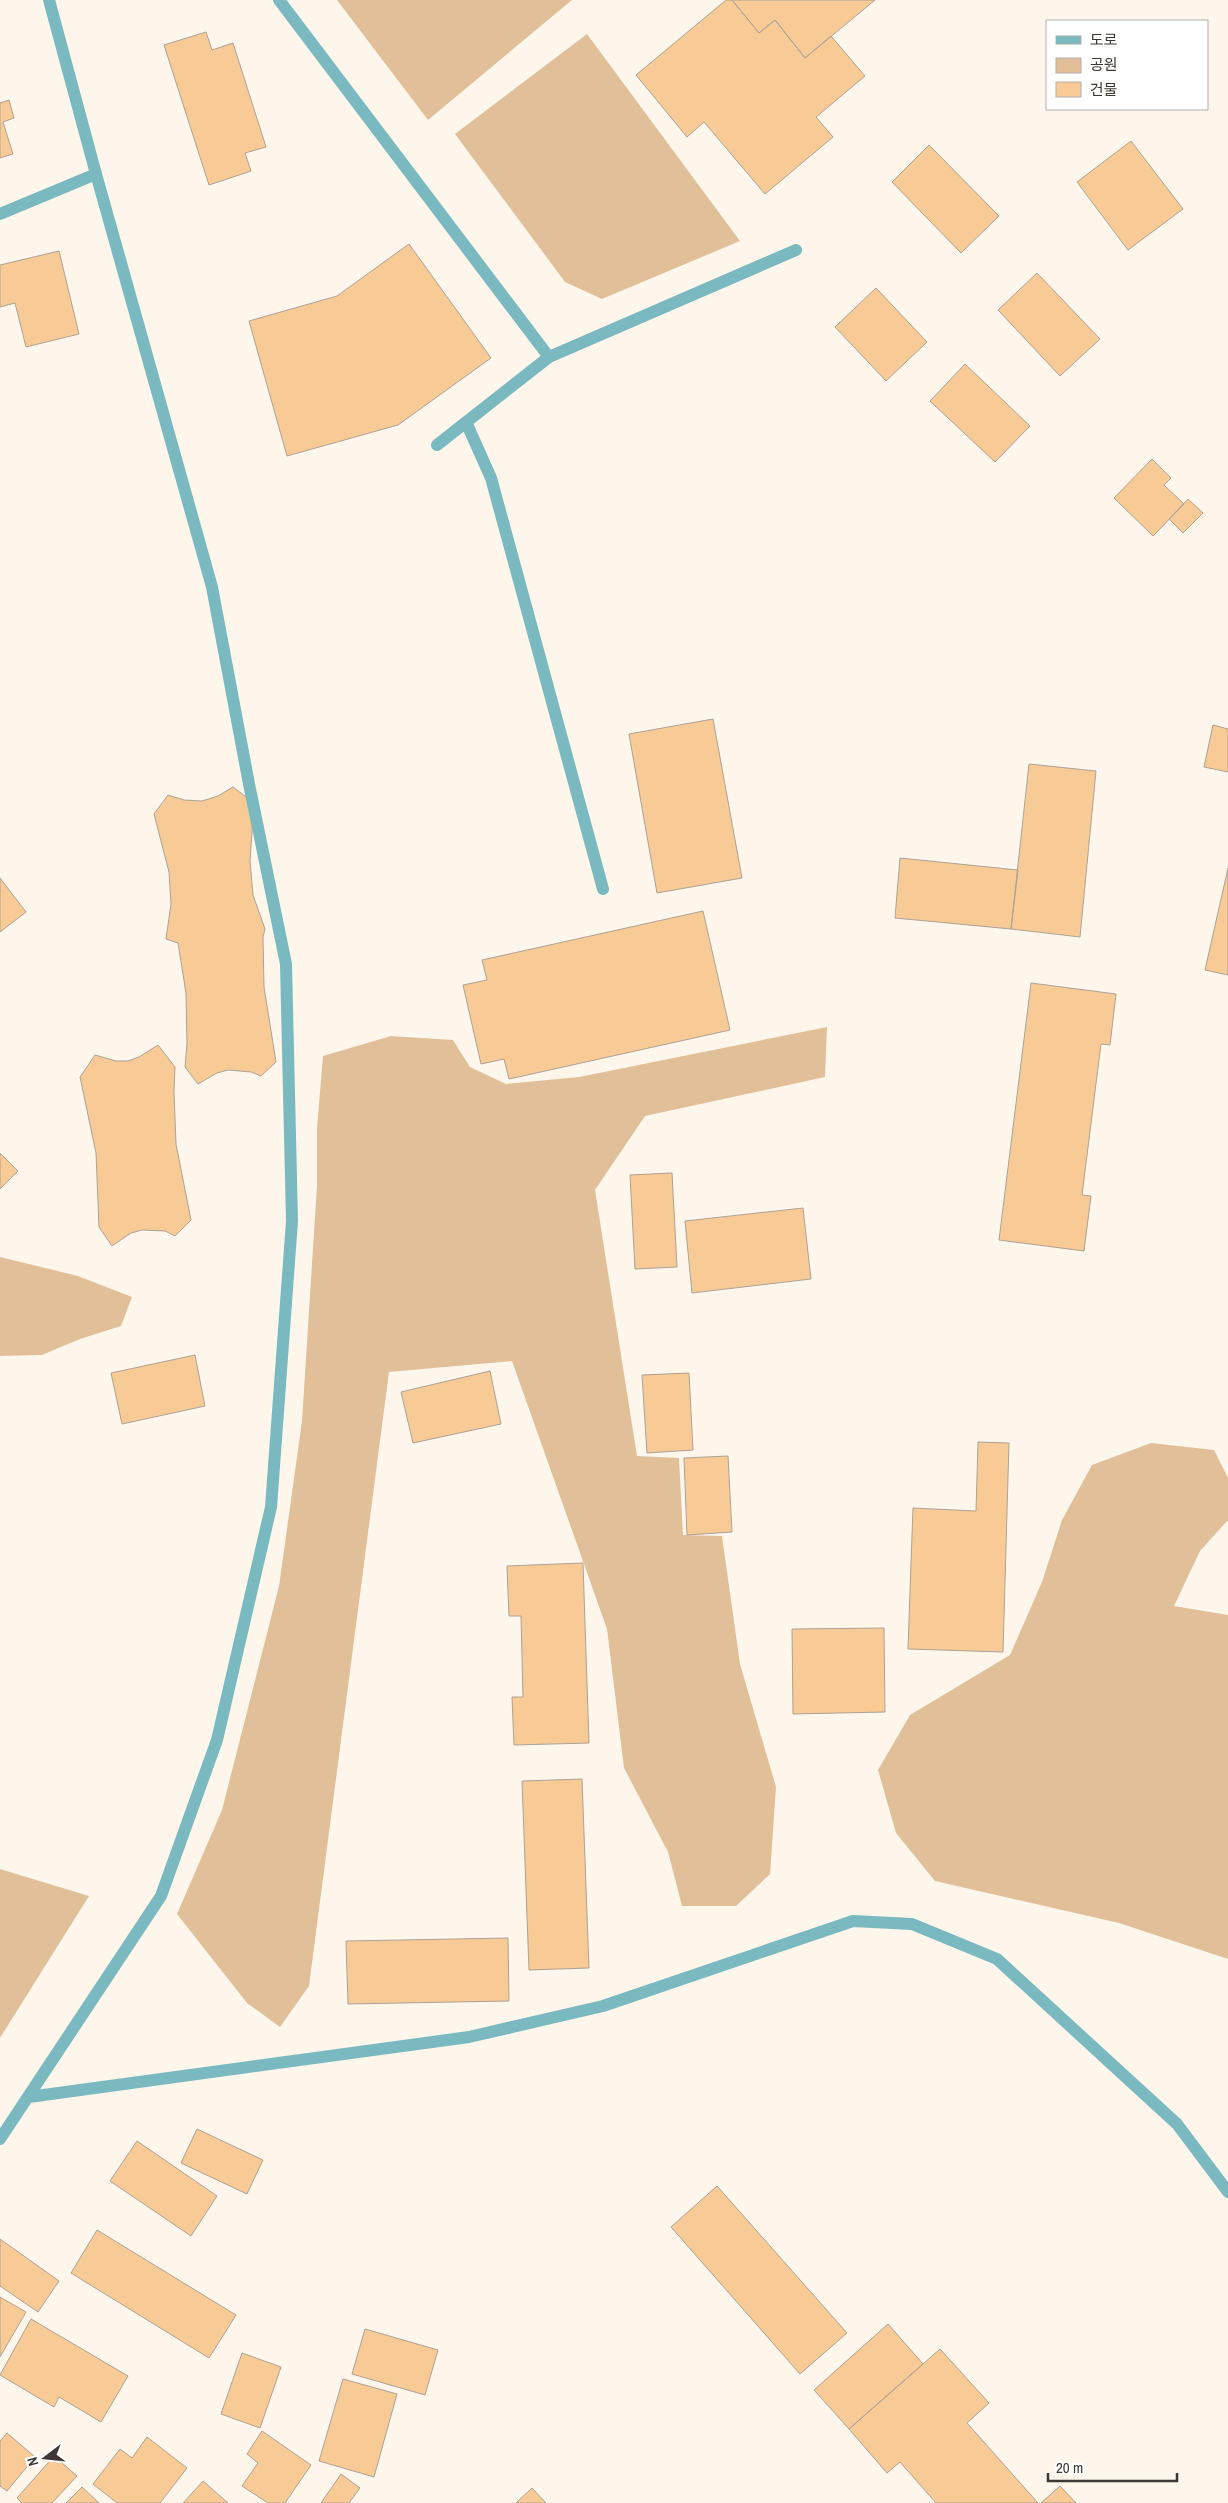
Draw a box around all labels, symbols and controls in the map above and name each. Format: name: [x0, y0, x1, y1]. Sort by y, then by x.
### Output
legend: [1046, 20, 1208, 110]
text: 도로: [1090, 29, 1118, 50]
text: 공원: [1090, 54, 1118, 75]
text: 건물: [1090, 79, 1118, 100]
north arrow: [20, 2433, 70, 2483]
scale bar: [1048, 2450, 1177, 2482]
text: N: [23, 2455, 42, 2468]
text: 20 m: [1056, 2457, 1083, 2478]

